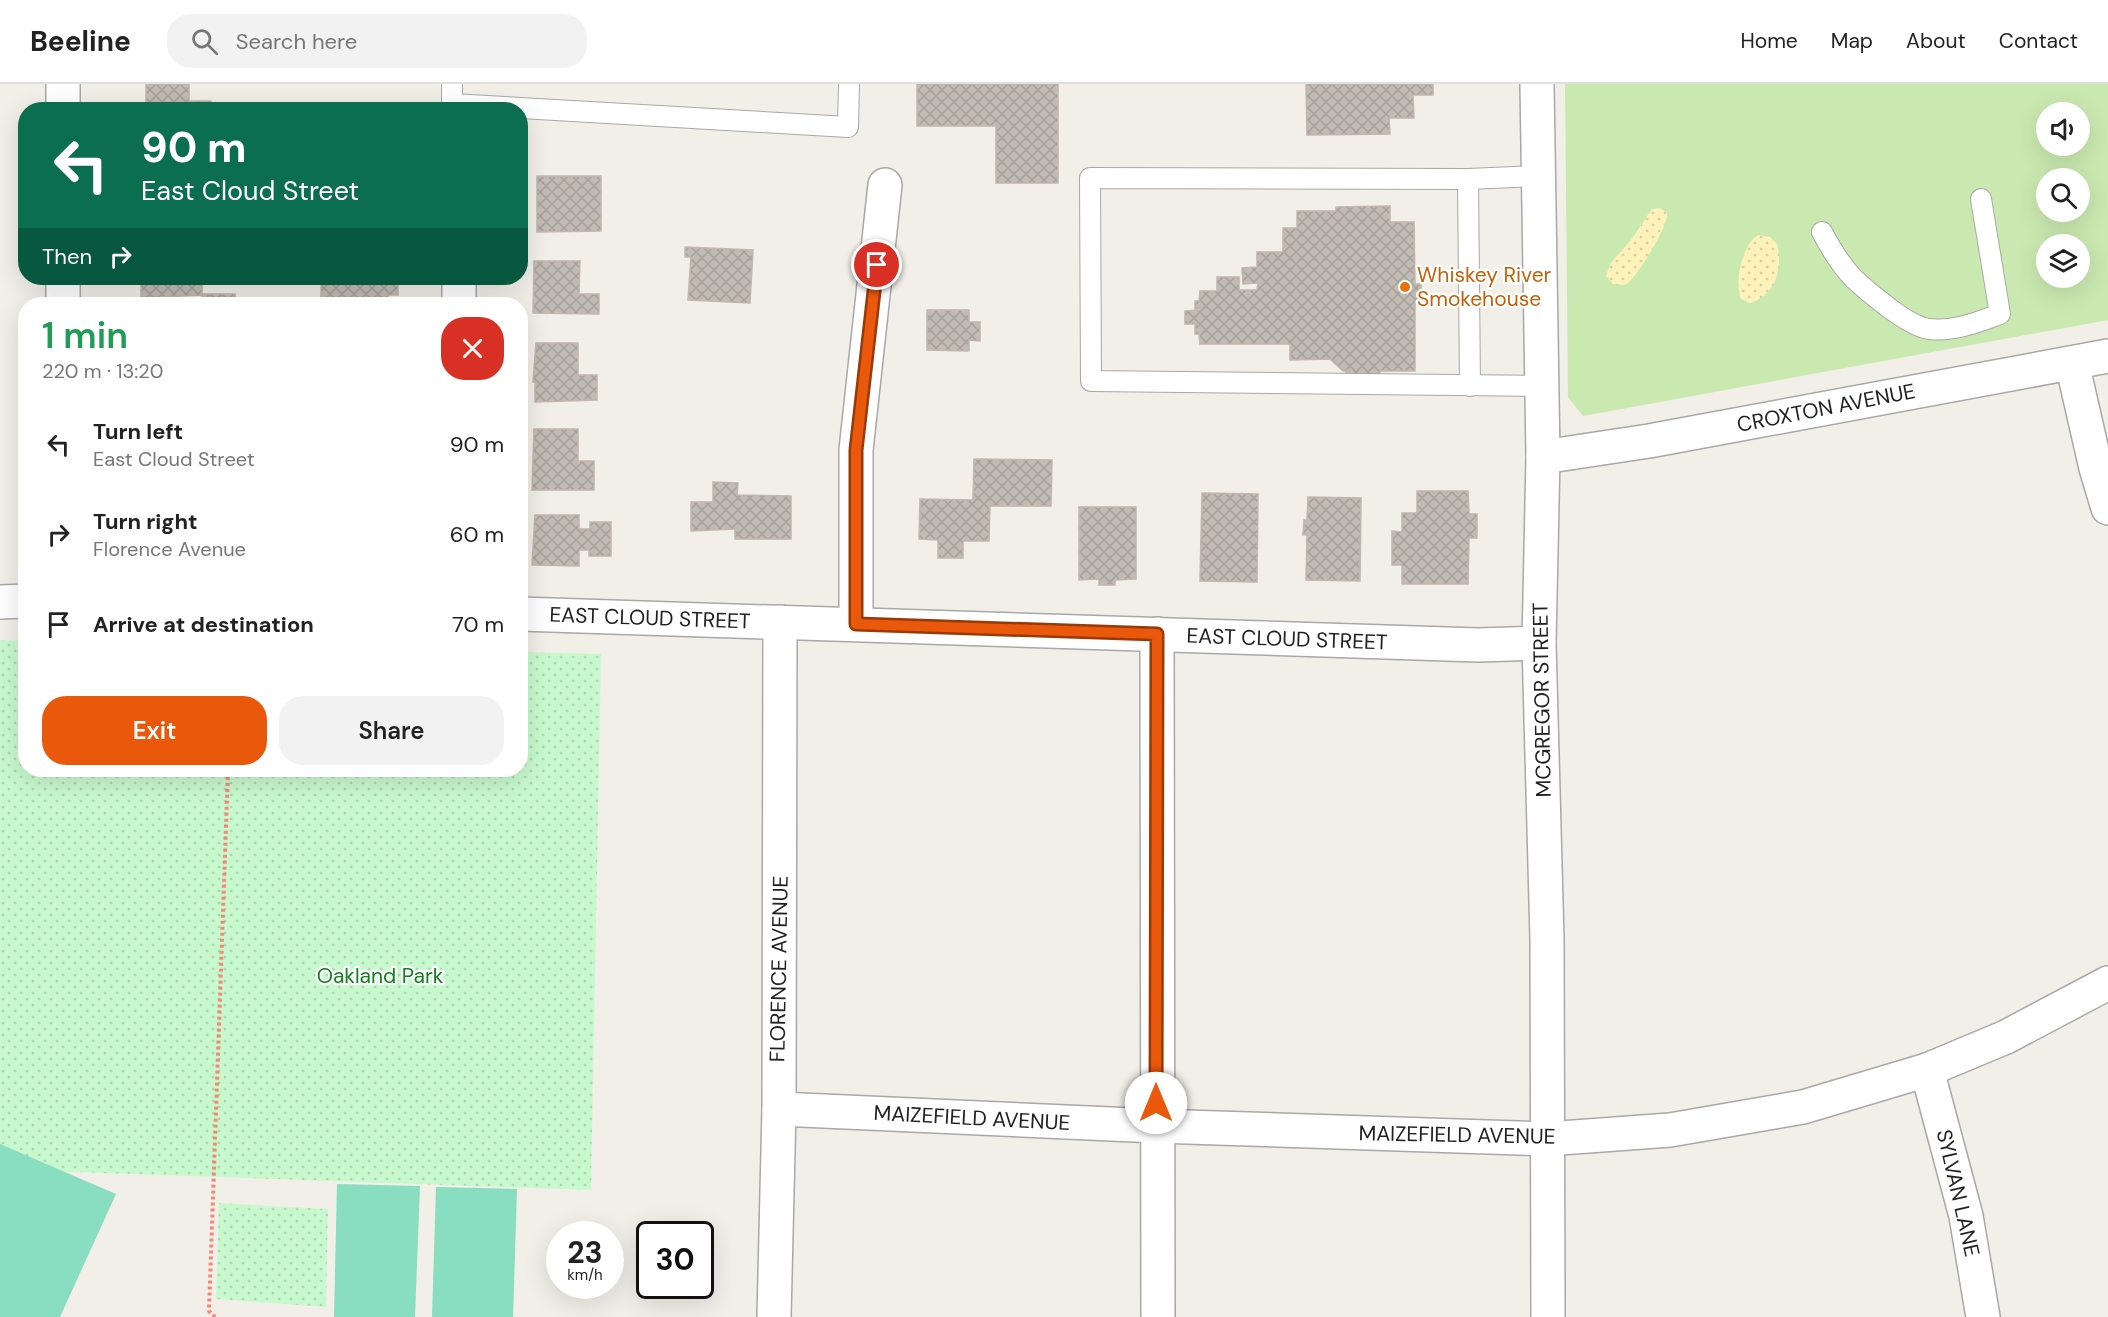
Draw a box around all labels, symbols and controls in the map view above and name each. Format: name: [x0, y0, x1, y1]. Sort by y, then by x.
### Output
search box: [167, 14, 587, 68]
text: Beeline: [30, 23, 131, 60]
icon: search: [188, 25, 221, 58]
text: Search here: [236, 27, 357, 56]
text: Home: [1740, 27, 1798, 55]
text: Map: [1831, 27, 1873, 55]
text: About: [1906, 27, 1966, 55]
text: Contact: [1999, 27, 2078, 55]
map controls: [2036, 102, 2090, 288]
button: sound: [2036, 102, 2090, 156]
text: 90 m: [141, 120, 247, 175]
icon: left: [42, 126, 120, 204]
button: search: [2036, 168, 2090, 222]
text: East Cloud Street: [141, 173, 359, 208]
button: layers: [2036, 234, 2090, 288]
pin: [851, 239, 902, 290]
icon: right: [104, 240, 137, 273]
text: Then: [42, 242, 92, 271]
icon: arrive: [860, 248, 893, 281]
place label: Whiskey River Smokehouse: [1417, 261, 1552, 313]
marker: Whiskey River Smokehouse: [1398, 280, 1412, 294]
text: 1 min: [42, 312, 128, 359]
button: close: [441, 317, 504, 380]
text: 220 m · 13:20: [42, 358, 163, 384]
street label: CROXTON AVENUE: [1735, 377, 1917, 439]
text: Turn left: [93, 417, 183, 446]
icon: left: [42, 428, 75, 461]
text: 90 m: [450, 430, 504, 459]
text: East Cloud Street: [93, 446, 255, 472]
text: Turn right: [93, 507, 198, 536]
icon: right: [42, 518, 75, 551]
text: 60 m: [450, 520, 504, 549]
text: Florence Avenue: [93, 536, 246, 562]
street label: EAST CLOUD STREET: [549, 600, 751, 636]
street label: MCGREGOR STREET: [1526, 602, 1558, 798]
icon: arrive: [42, 608, 75, 641]
text: Arrive at destination: [93, 610, 314, 639]
text: 70 m: [452, 610, 504, 639]
street label: EAST CLOUD STREET: [1186, 621, 1388, 657]
button: Exit: [42, 696, 267, 765]
button: Share: [279, 696, 504, 765]
street label: FLORENCE AVENUE: [763, 876, 795, 1062]
park label: Oakland Park: [317, 962, 444, 990]
position arrow: [1124, 1071, 1188, 1135]
street label: MAIZEFIELD AVENUE: [873, 1099, 1071, 1137]
street label: MAIZEFIELD AVENUE: [1358, 1119, 1556, 1151]
street label: SYLVAN LANE: [1930, 1127, 1986, 1259]
speed limit sign: 30: [636, 1221, 714, 1299]
text: 23: [567, 1233, 603, 1272]
text: km/h: [567, 1265, 603, 1285]

